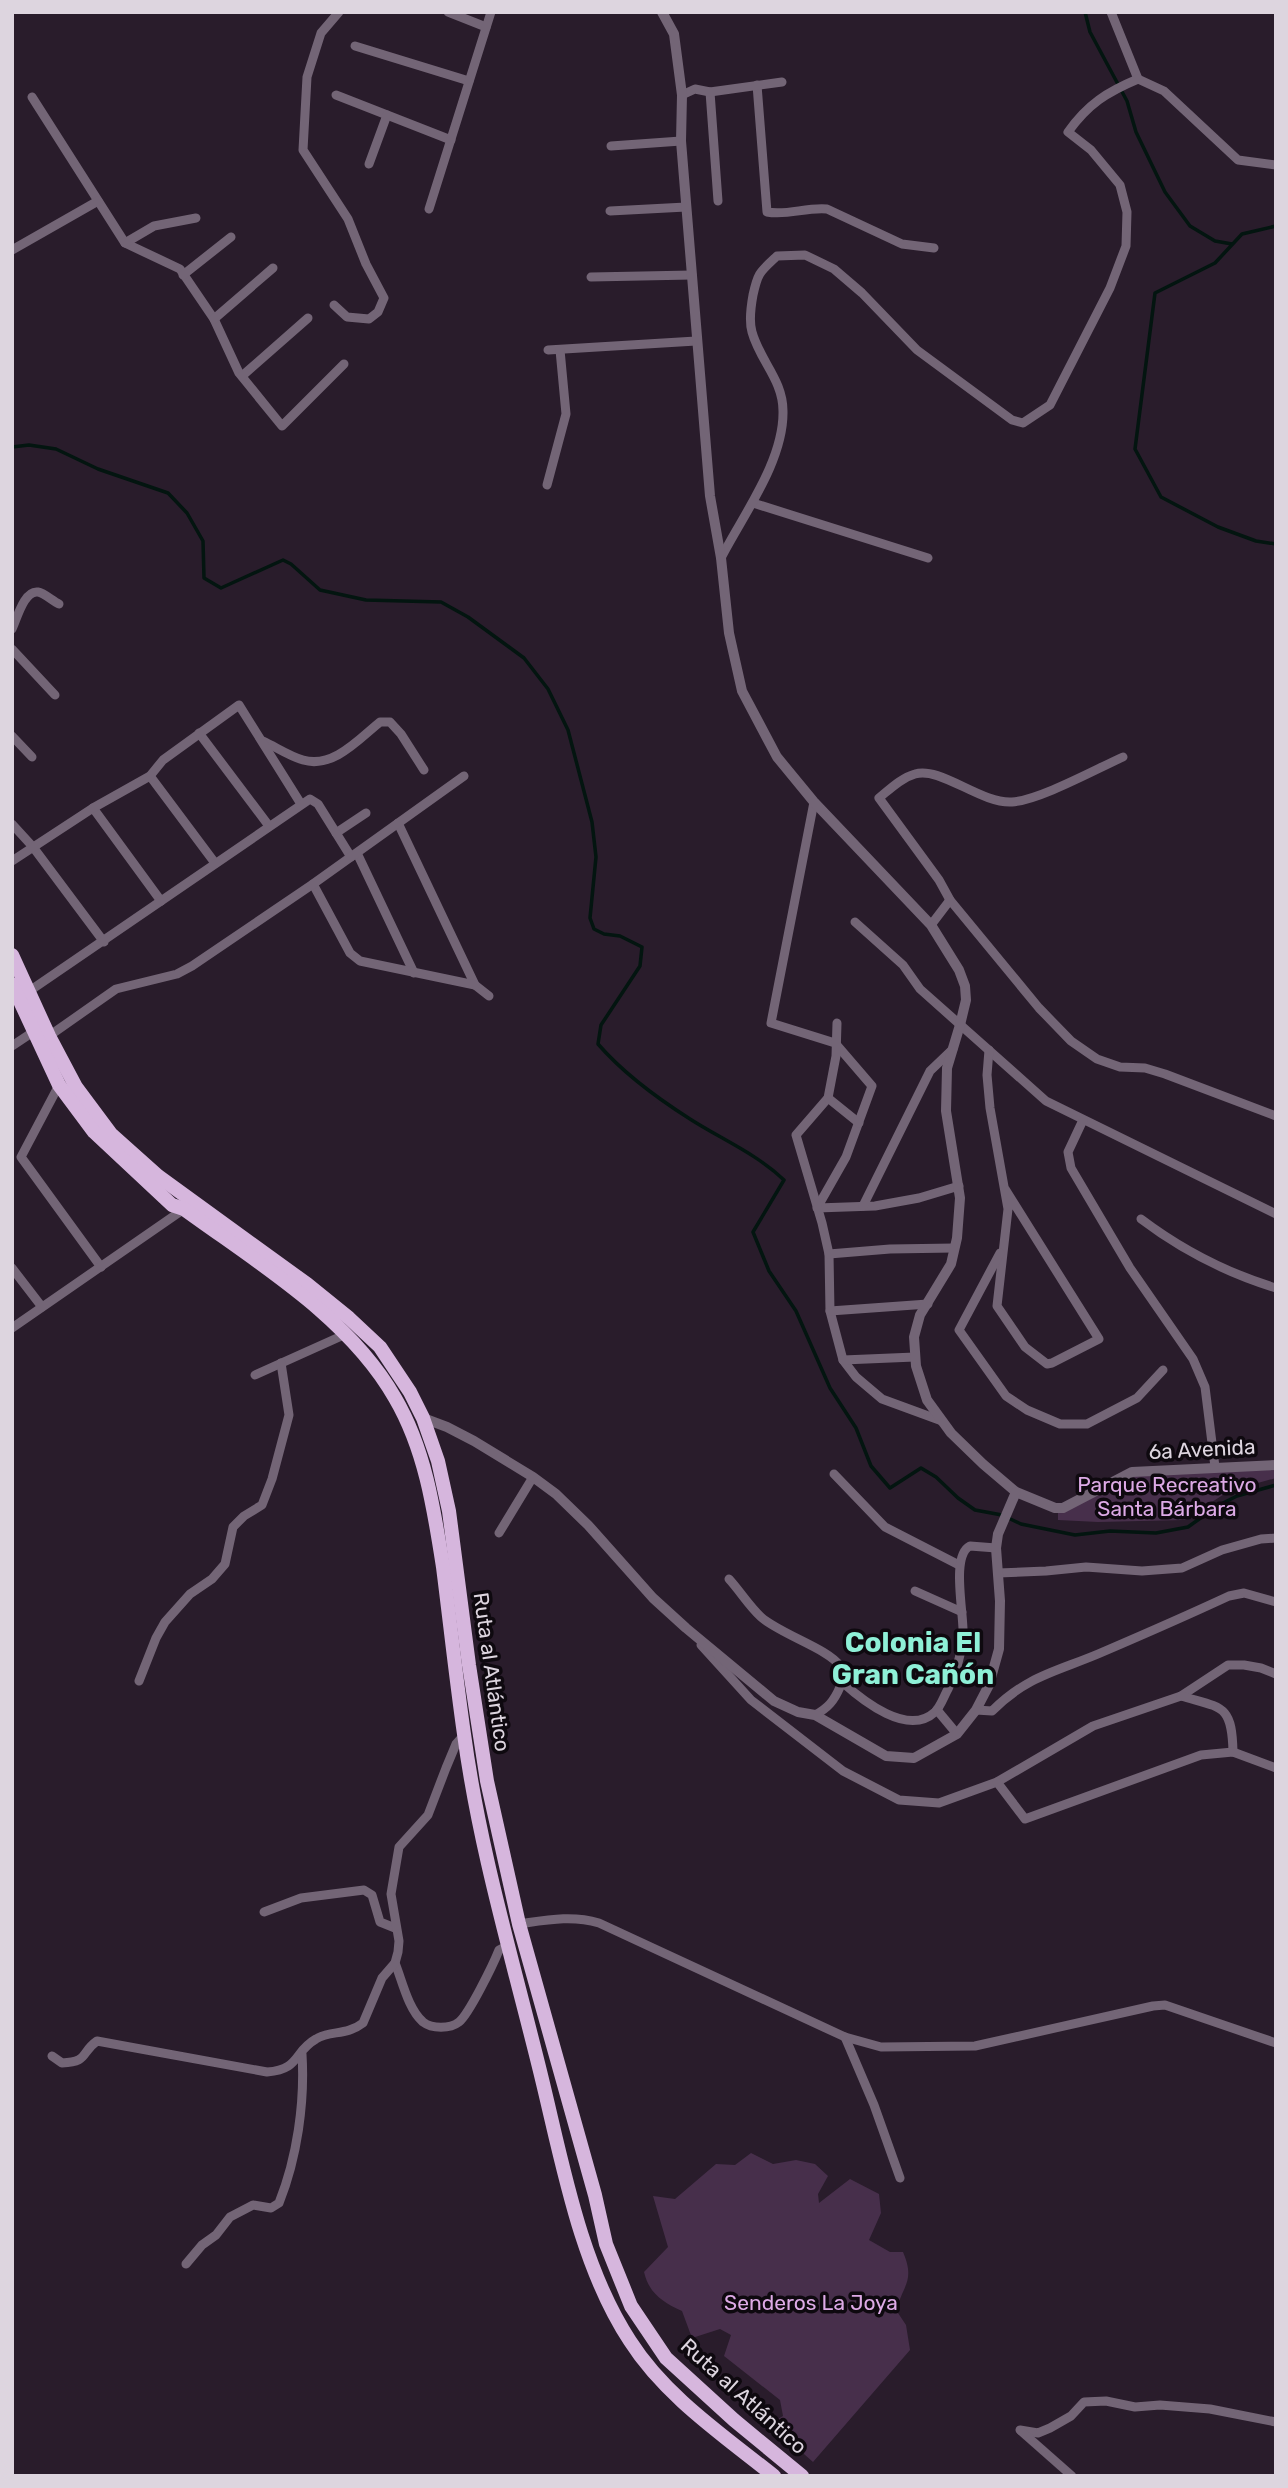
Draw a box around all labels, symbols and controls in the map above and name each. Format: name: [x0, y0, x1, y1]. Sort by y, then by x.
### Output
street label: 6a Avenida: [1148, 1434, 1256, 1464]
park label: Parque Recreativo Santa Bárbara: [1077, 1472, 1257, 1521]
street label: Ruta al Atlántico: [468, 1591, 516, 1753]
district label: Colonia El Gran Cañón: [832, 1626, 994, 1691]
park label: Senderos La Joya: [724, 2290, 898, 2315]
street label: Ruta al Atlántico: [676, 2333, 812, 2459]

